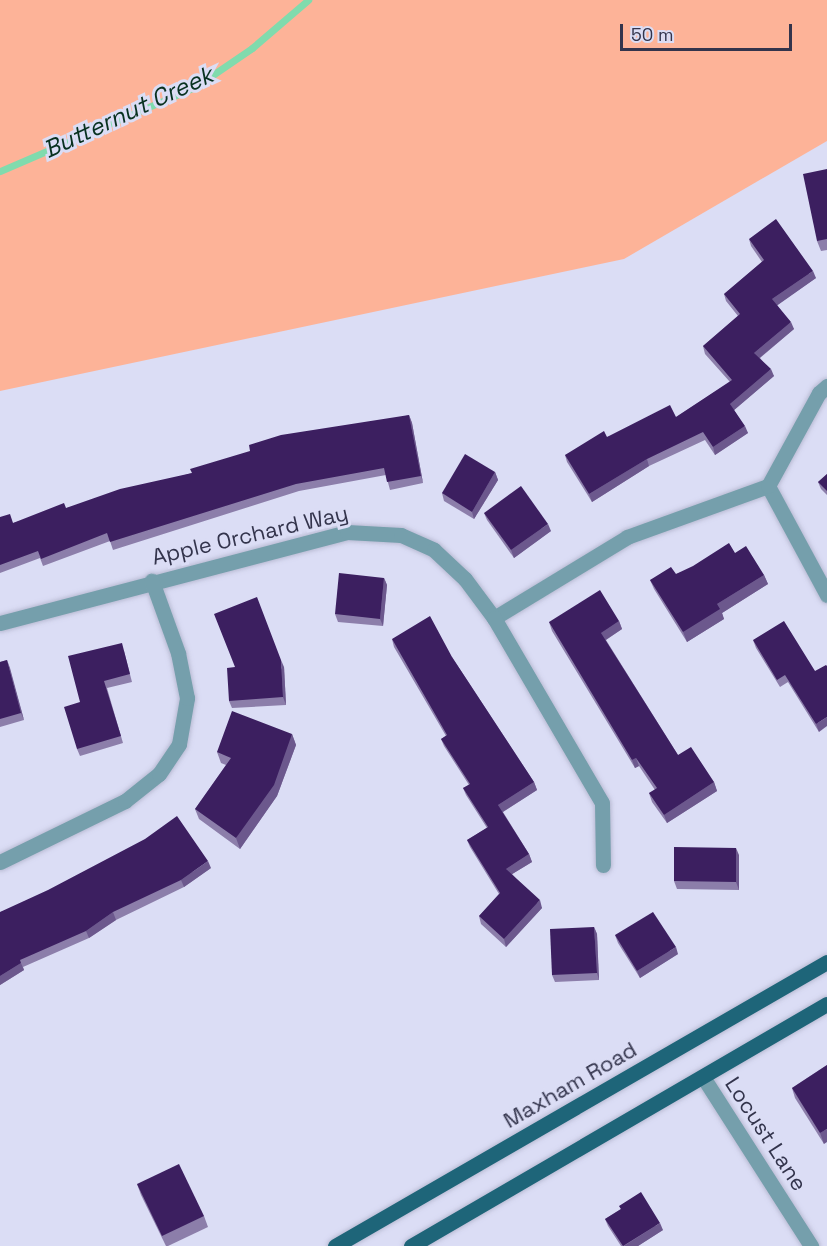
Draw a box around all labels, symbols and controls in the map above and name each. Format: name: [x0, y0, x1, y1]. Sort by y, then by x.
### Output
scale bar: [623, 12, 796, 50]
text: 50 m: [631, 23, 673, 46]
water label: Butternut Creek: [38, 60, 218, 164]
street label: Apple Orchard Way: [149, 500, 351, 570]
street label: Maxham Road: [499, 1036, 641, 1134]
street label: Locust Lane: [719, 1072, 813, 1196]

